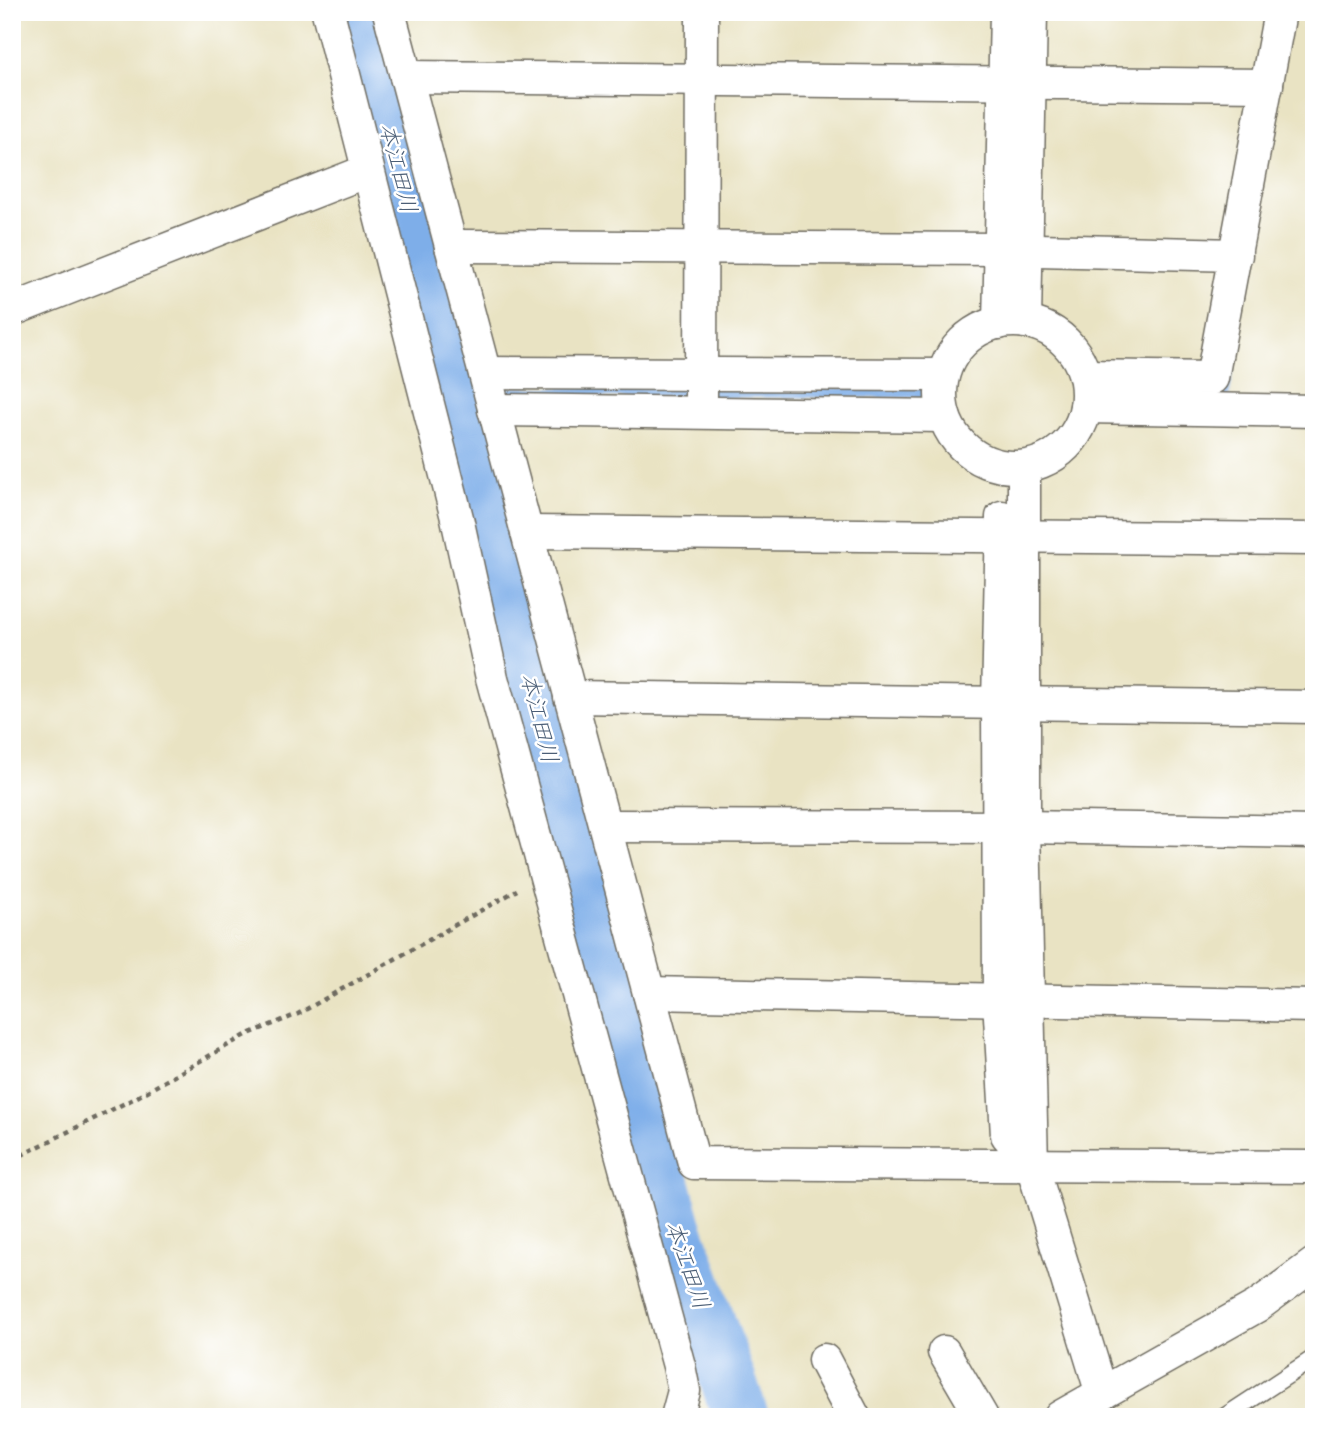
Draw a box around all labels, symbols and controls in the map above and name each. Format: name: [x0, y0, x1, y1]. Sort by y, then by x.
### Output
water label: 本江田川: [371, 121, 421, 217]
water label: 本江田川: [512, 671, 562, 767]
water label: 本江田川: [657, 1218, 713, 1314]

